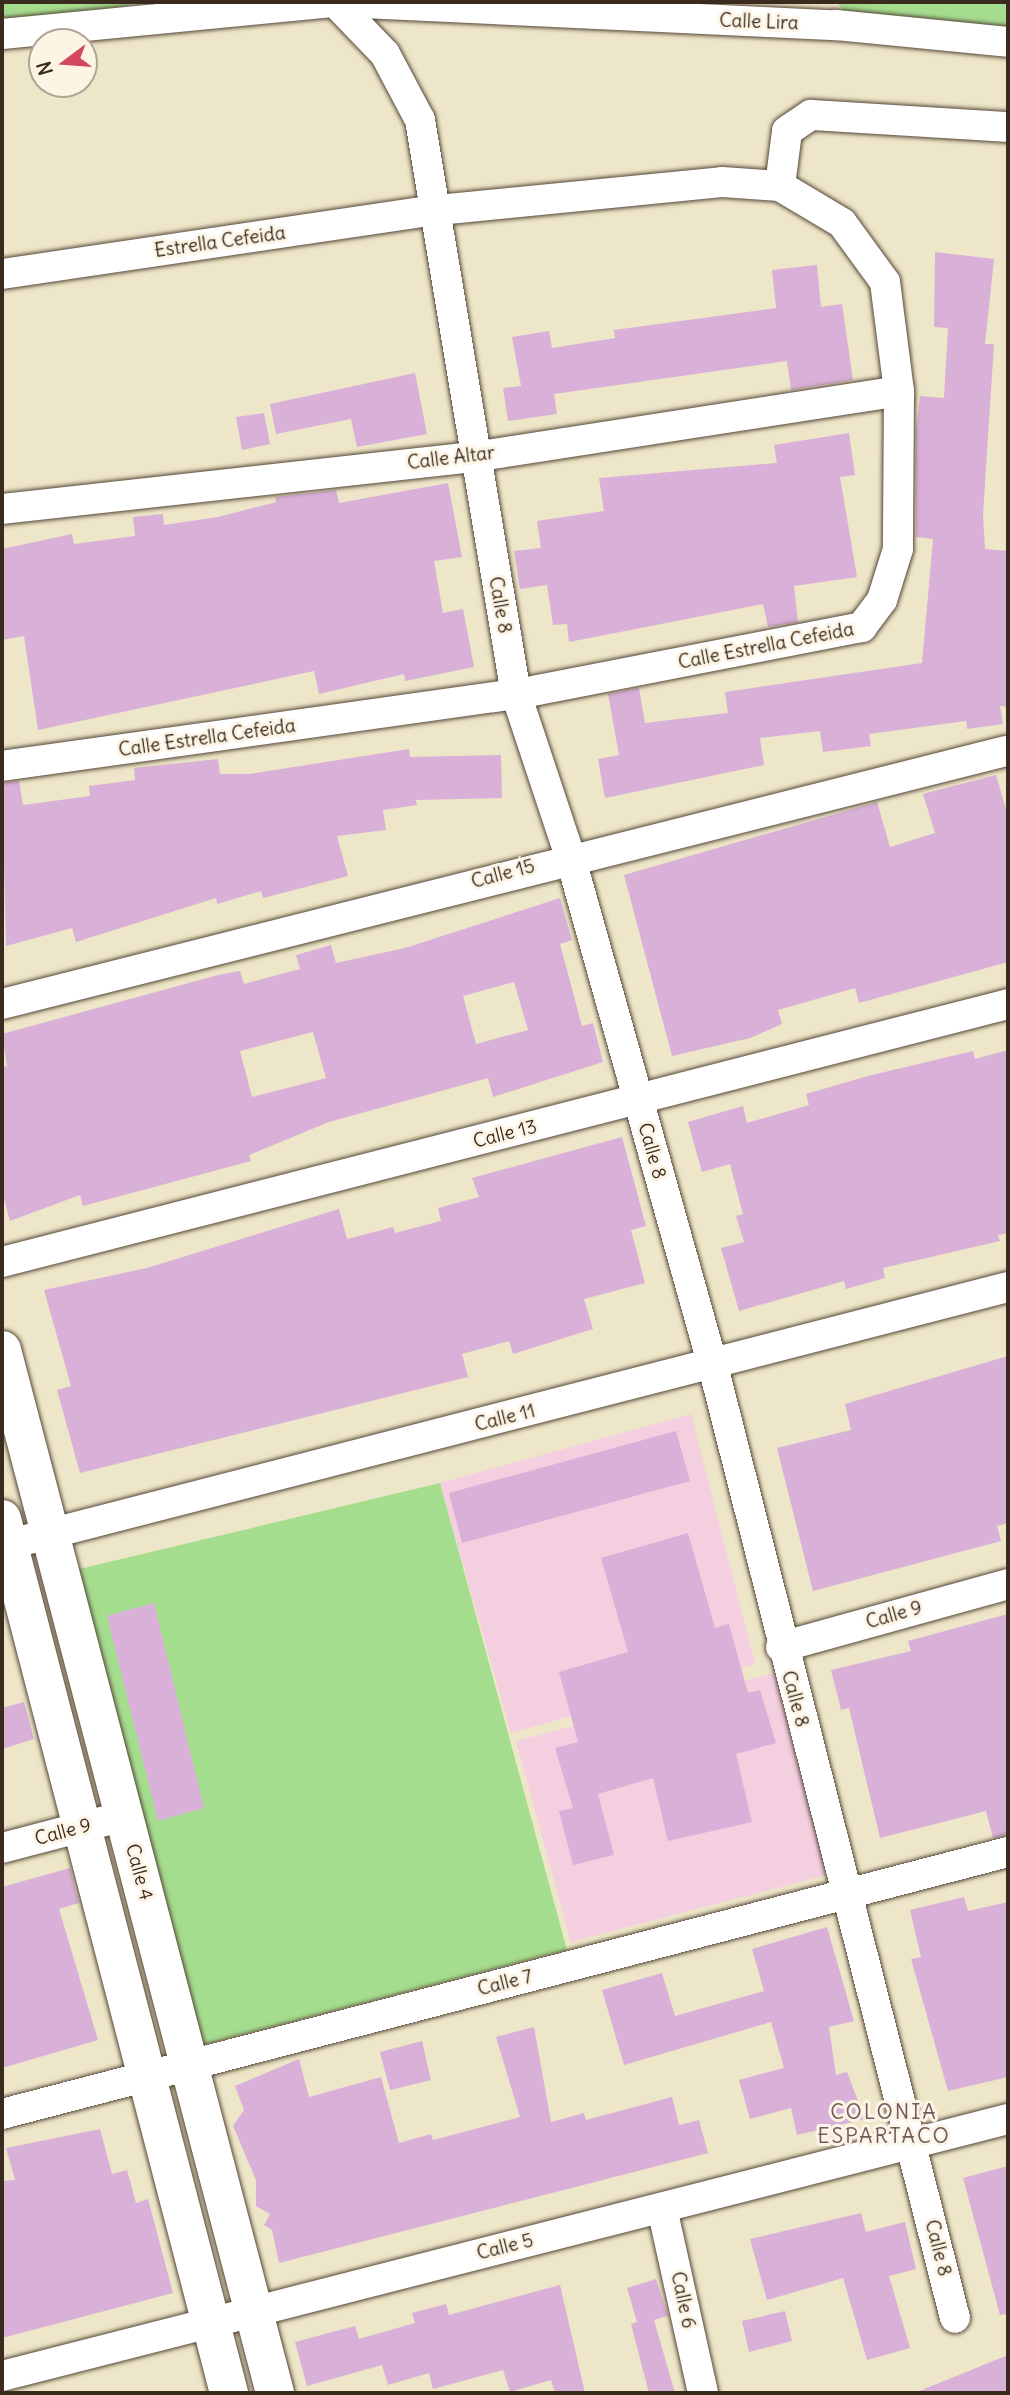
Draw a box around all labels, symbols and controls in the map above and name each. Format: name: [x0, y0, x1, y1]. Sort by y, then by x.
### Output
street label: Calle Lira: [719, 9, 799, 35]
north arrow: [28, 28, 98, 98]
text: N: [31, 59, 58, 78]
street label: Estrella Cefeida: [153, 222, 287, 262]
street label: Calle Altar: [406, 441, 496, 475]
street label: Calle 8: [484, 575, 516, 635]
street label: Calle Estrella Cefeida: [676, 618, 856, 674]
street label: Calle Estrella Cefeida: [117, 714, 297, 762]
street label: Calle 15: [469, 855, 537, 893]
street label: Calle 13: [471, 1115, 539, 1153]
street label: Calle 8: [633, 1120, 671, 1182]
street label: Calle 11: [472, 1399, 538, 1437]
street label: Calle 9: [863, 1596, 925, 1634]
street label: Calle 8: [777, 1668, 813, 1730]
street label: Calle 9: [32, 1814, 94, 1850]
street label: Calle 4: [121, 1841, 157, 1903]
street label: Calle 7: [475, 1965, 535, 2001]
district label: COLONIA ESPARTACO: [818, 2099, 950, 2149]
street label: Calle 8: [920, 2217, 956, 2279]
street label: Calle 5: [474, 2229, 536, 2265]
street label: Calle 6: [666, 2270, 700, 2330]

